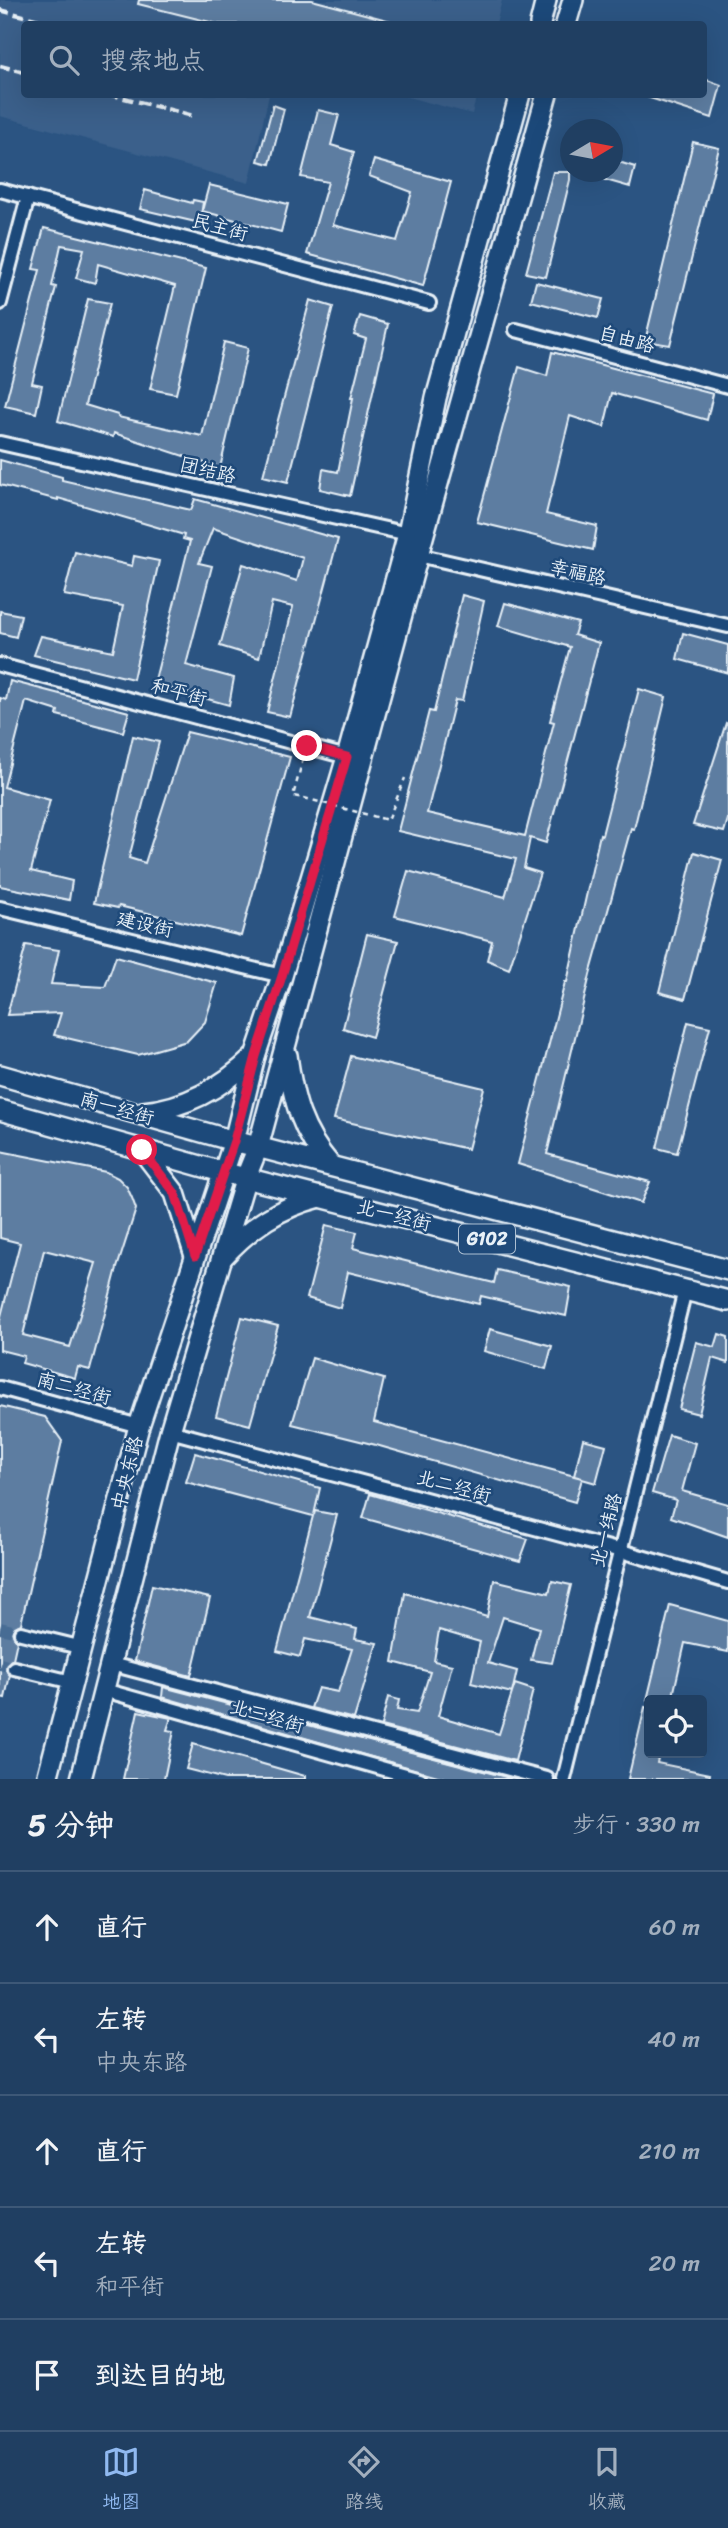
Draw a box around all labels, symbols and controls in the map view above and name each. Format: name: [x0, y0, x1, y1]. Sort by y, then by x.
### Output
search box: [21, 21, 707, 98]
text: 搜索地点: [101, 37, 205, 83]
icon: search: [45, 41, 83, 79]
north arrow: [560, 119, 623, 182]
street label: 民主街: [188, 204, 252, 250]
street label: 自由路: [595, 316, 659, 362]
street label: 团结路: [177, 448, 239, 492]
street label: 幸福路: [547, 550, 609, 594]
street label: 和平街: [147, 669, 211, 715]
route end: [291, 730, 322, 761]
street label: 建设街: [114, 902, 176, 946]
street label: 南一经街: [76, 1082, 158, 1134]
route start: [126, 1134, 157, 1165]
street label: 北一经街: [353, 1190, 435, 1240]
road number: G102: [459, 1224, 515, 1254]
street label: 南二经街: [33, 1362, 115, 1414]
street label: 中央东路: [102, 1432, 152, 1514]
street label: 北二经街: [413, 1460, 495, 1512]
street label: 北一纬路: [581, 1489, 631, 1571]
street label: 北三经街: [226, 1690, 308, 1742]
map controls: [644, 1695, 707, 1758]
button: locate: [644, 1695, 707, 1758]
text: 5 分钟: [28, 1798, 114, 1852]
text: 步行 · 330 m: [572, 1804, 700, 1845]
text: 直行: [95, 1904, 147, 1950]
text: 60 m: [649, 1907, 700, 1948]
icon: ahead: [28, 1908, 66, 1946]
text: 左转: [95, 1996, 147, 2042]
text: 40 m: [647, 2019, 700, 2060]
icon: left: [28, 2020, 66, 2058]
text: 中央东路: [95, 2042, 187, 2083]
text: 直行: [95, 2128, 147, 2174]
text: 210 m: [639, 2131, 700, 2172]
icon: ahead: [28, 2132, 66, 2170]
text: 左转: [95, 2220, 147, 2266]
text: 20 m: [649, 2243, 700, 2284]
icon: left: [28, 2244, 66, 2282]
text: 和平街: [95, 2266, 164, 2307]
text: 到达目的地: [95, 2352, 225, 2398]
icon: arrive: [28, 2356, 66, 2394]
tab: 地图: [102, 2443, 140, 2518]
tab: 路线: [345, 2443, 383, 2518]
tab: 收藏: [588, 2443, 626, 2518]

